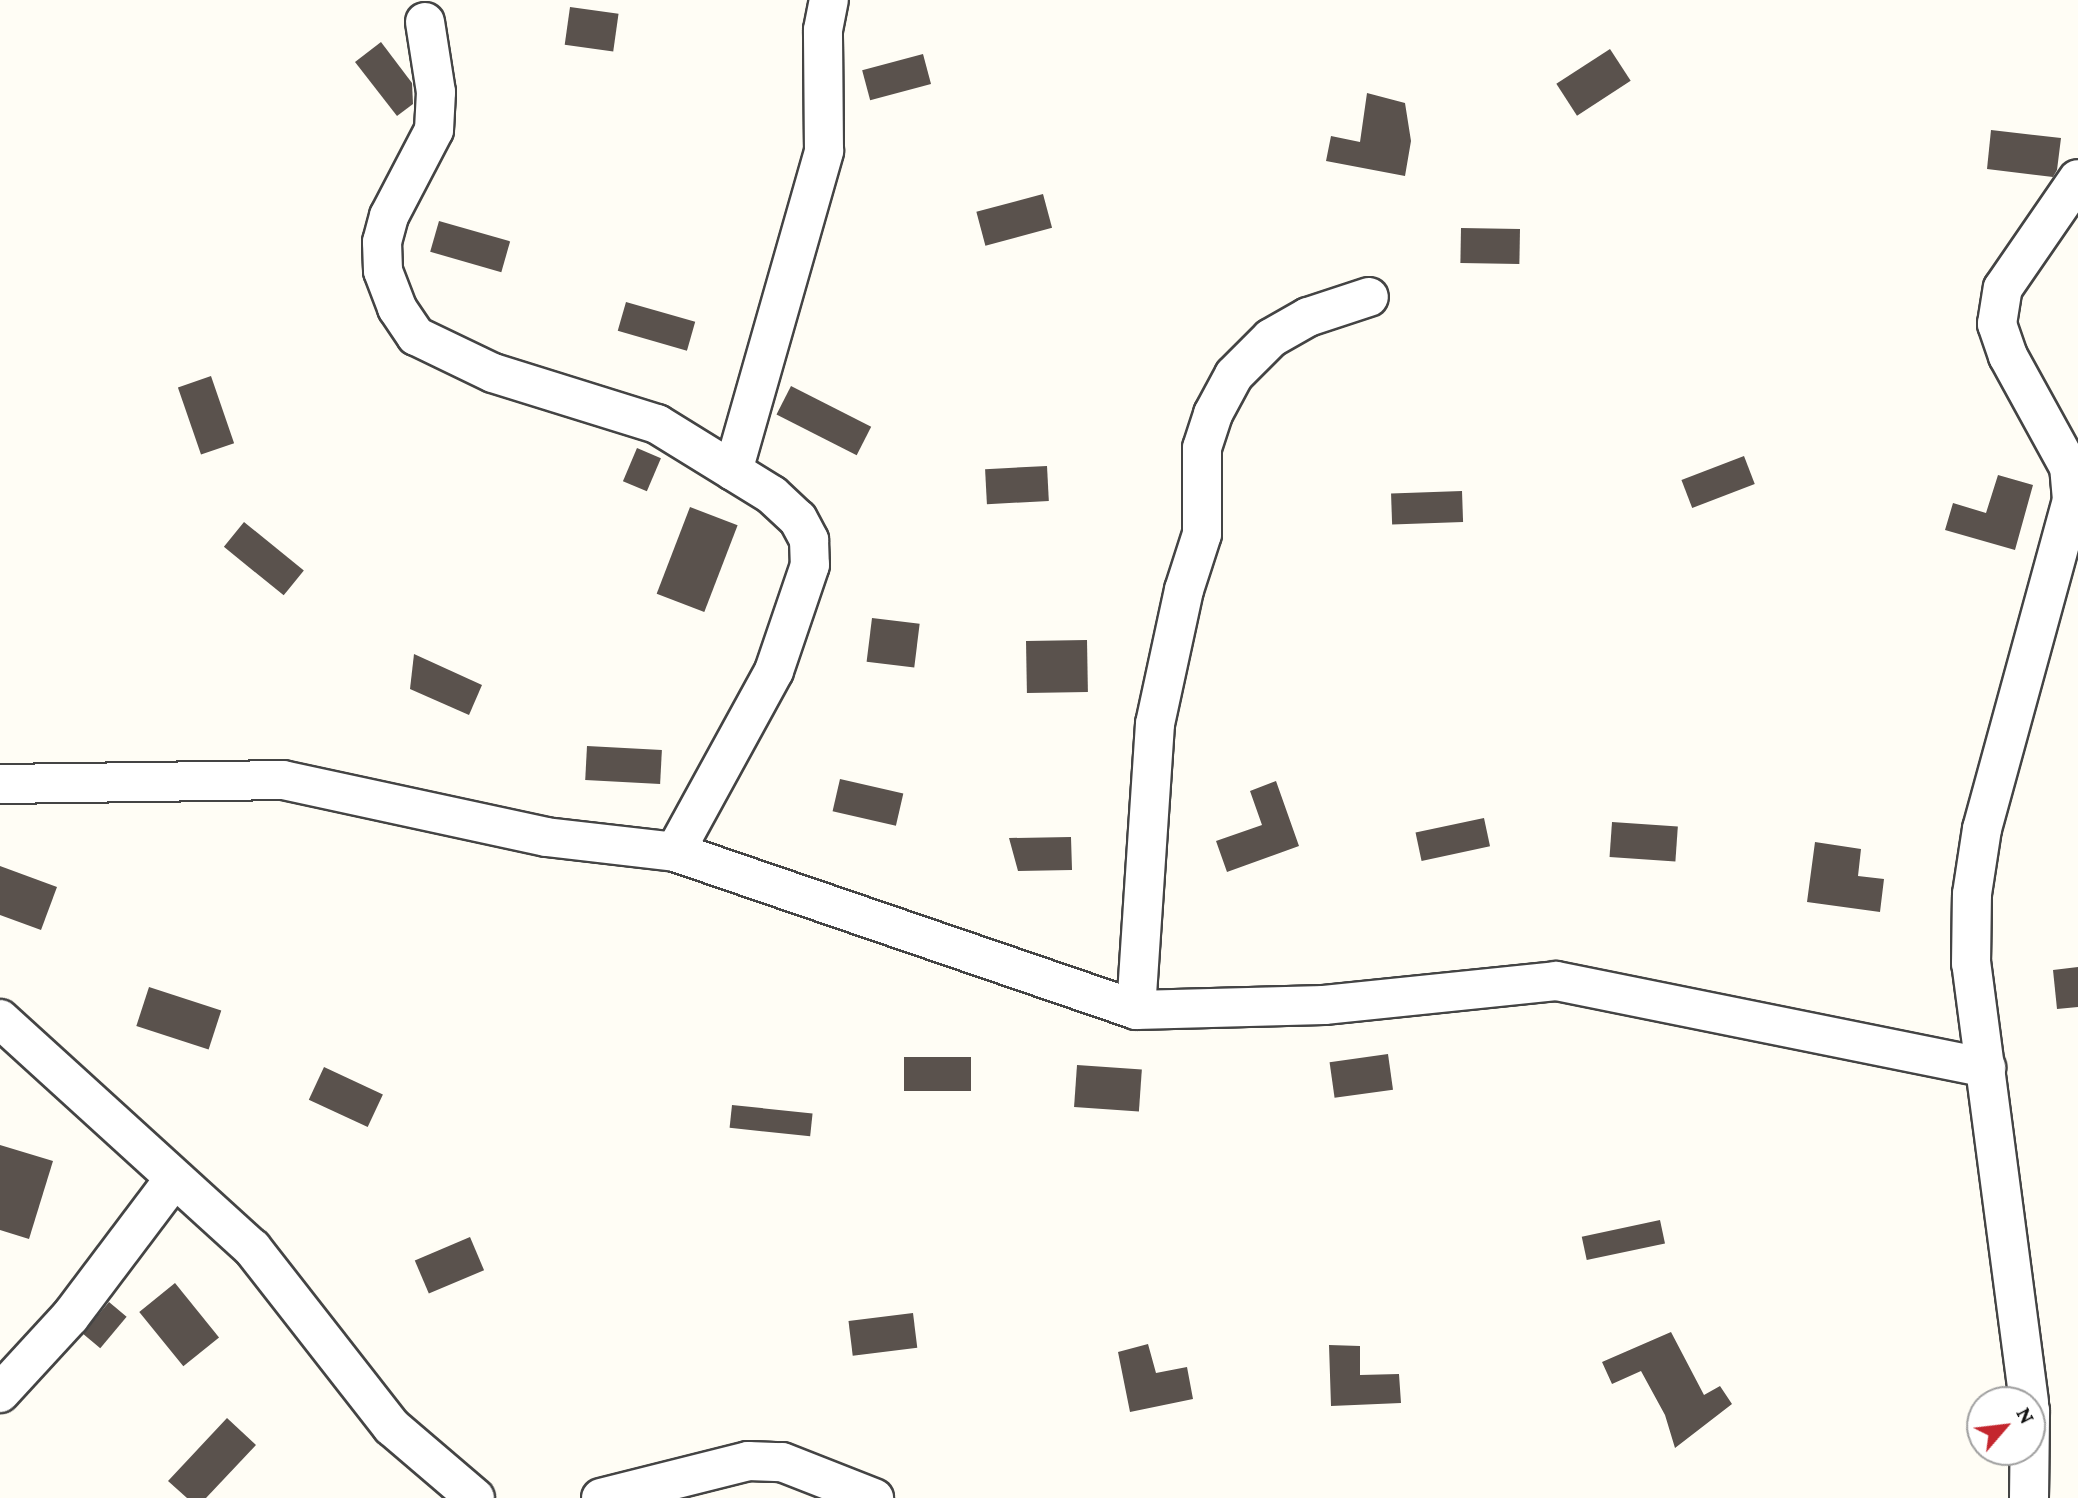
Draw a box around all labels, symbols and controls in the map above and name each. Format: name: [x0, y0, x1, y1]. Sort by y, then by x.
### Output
north arrow: [1966, 1386, 2046, 1466]
text: N: [2011, 1403, 2040, 1428]

